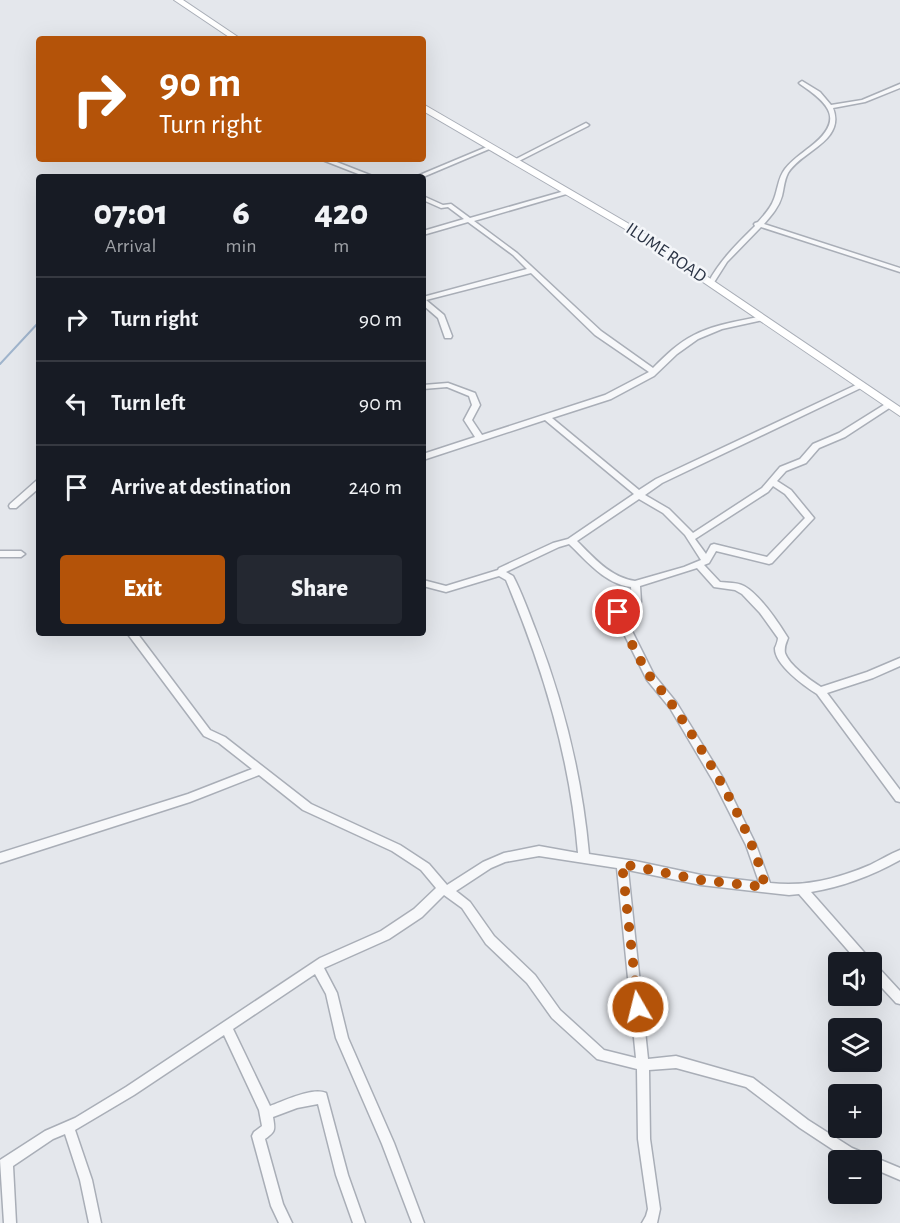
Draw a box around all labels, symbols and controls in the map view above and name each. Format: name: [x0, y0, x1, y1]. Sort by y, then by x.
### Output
icon: right: [60, 60, 138, 138]
text: 90 m: [159, 62, 241, 104]
text: Turn right: [159, 111, 262, 138]
text: 07:01: [93, 195, 168, 231]
text: 6: [232, 195, 250, 231]
text: 420: [314, 195, 369, 231]
street label: ILUME ROAD: [623, 220, 709, 286]
text: Arrival: [105, 236, 156, 256]
text: min: [226, 236, 257, 256]
text: m: [333, 236, 349, 256]
icon: right: [60, 303, 93, 336]
text: Turn right: [111, 308, 198, 330]
text: 90 m: [359, 308, 402, 330]
icon: left: [60, 387, 93, 420]
text: Turn left: [111, 392, 185, 414]
text: 90 m: [359, 392, 402, 414]
icon: arrive: [60, 471, 93, 504]
text: Arrive at destination: [111, 476, 291, 498]
text: 240 m: [349, 476, 402, 498]
button: Exit: [60, 555, 225, 624]
button: Share: [237, 555, 402, 624]
pin: [592, 586, 643, 637]
icon: arrive: [601, 595, 634, 628]
map controls: [828, 952, 882, 1204]
button: sound: [828, 952, 882, 1006]
position arrow: [606, 975, 670, 1039]
button: layers: [828, 1018, 882, 1072]
button: +: [828, 1084, 882, 1138]
button: −: [828, 1150, 882, 1204]

